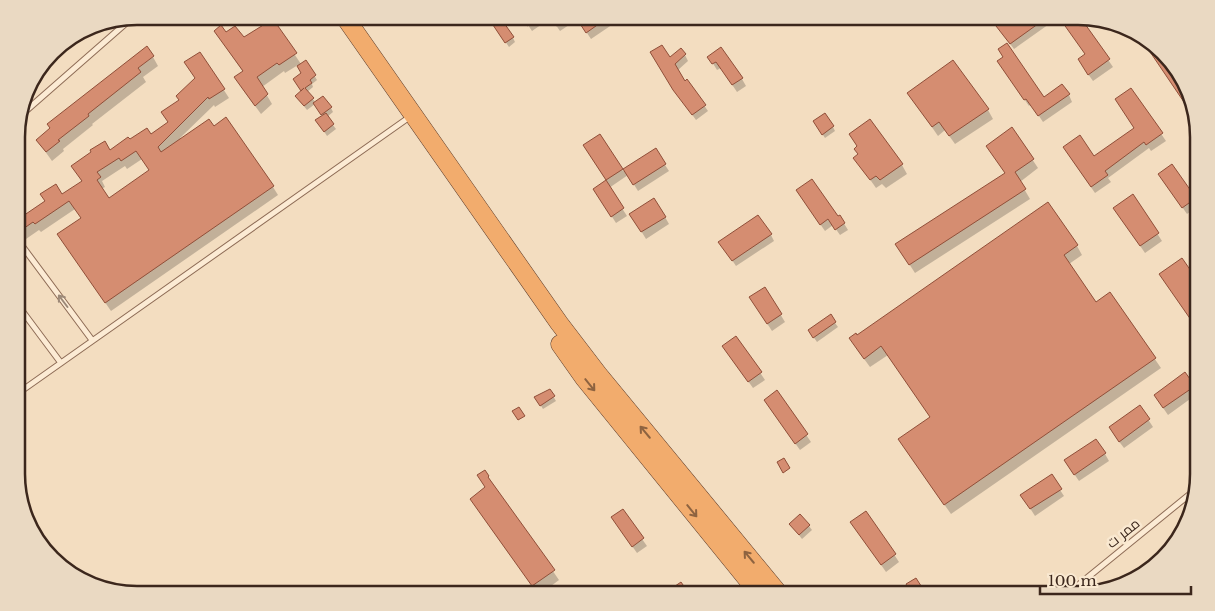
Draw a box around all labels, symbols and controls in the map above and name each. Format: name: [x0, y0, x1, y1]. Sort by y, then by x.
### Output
one-way arrow: [58, 295, 69, 308]
one-way arrow: [584, 378, 596, 391]
one-way arrow: [640, 425, 651, 438]
one-way arrow: [687, 504, 698, 517]
street label: ممر ت: [1103, 514, 1143, 552]
one-way arrow: [743, 551, 754, 564]
scale bar: [1040, 564, 1191, 596]
text: 100 m: [1048, 571, 1097, 590]

